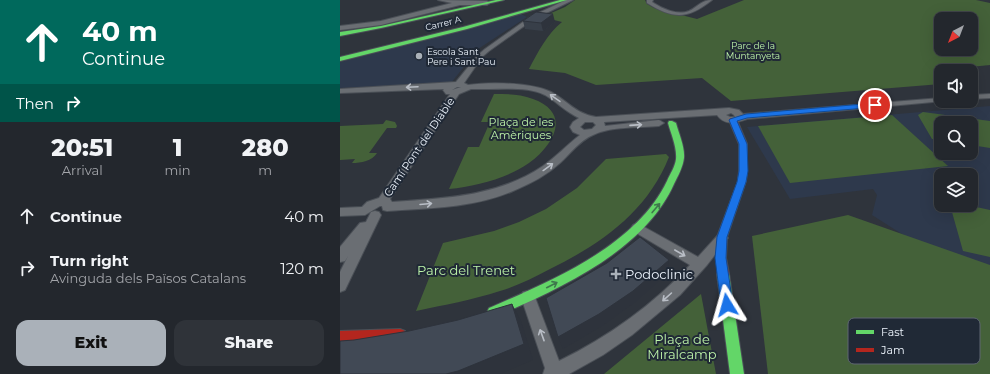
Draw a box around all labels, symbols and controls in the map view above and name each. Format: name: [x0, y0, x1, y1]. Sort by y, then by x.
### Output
north arrow: [934, 12, 978, 56]
map controls: [934, 12, 978, 212]
street label: Carrer A: [424, 13, 463, 33]
text: 40 m: [82, 14, 158, 48]
icon: ahead: [16, 16, 68, 68]
park label: Parc de la Muntanyeta: [726, 40, 780, 61]
place label: Escola Sant Pere i Sant Pau: [427, 46, 495, 67]
text: Continue: [82, 48, 165, 70]
marker: Escola Sant Pere i Sant Pau: [414, 51, 424, 61]
button: sound: [934, 64, 978, 108]
one-way arrow: [406, 84, 419, 91]
pin: [858, 88, 892, 122]
icon: right: [62, 92, 84, 114]
text: Then: [16, 94, 54, 113]
street label: Camí Pont del Diable: [381, 94, 458, 199]
one-way arrow: [549, 94, 560, 102]
icon: arrive: [864, 94, 886, 116]
park label: Plaça de les Amèriques: [489, 115, 554, 142]
button: search: [934, 116, 978, 160]
one-way arrow: [629, 122, 642, 129]
text: 20:51: [51, 133, 113, 162]
text: 1: [173, 133, 182, 162]
text: 280: [242, 133, 289, 162]
text: Arrival: [62, 162, 103, 178]
text: min: [164, 162, 191, 178]
text: m: [258, 162, 272, 178]
one-way arrow: [543, 163, 554, 171]
button: layers: [934, 168, 978, 212]
one-way arrow: [419, 200, 432, 208]
one-way arrow: [651, 203, 660, 213]
icon: ahead: [16, 205, 38, 227]
text: Continue: [50, 207, 122, 226]
text: 40 m: [284, 207, 324, 226]
one-way arrow: [674, 250, 686, 258]
text: Turn right: [50, 251, 129, 270]
icon: right: [16, 257, 38, 279]
text: 120 m: [280, 259, 324, 278]
park label: Parc del Trenet: [417, 262, 515, 278]
place label: Podoclinic: [625, 266, 693, 282]
marker: Podoclinic: [610, 268, 622, 280]
text: Avinguda dels Països Catalans: [50, 270, 246, 286]
one-way arrow: [546, 281, 558, 288]
position arrow: [706, 284, 748, 326]
one-way arrow: [662, 292, 672, 301]
legend: [848, 318, 980, 364]
button: Exit: [16, 320, 166, 366]
button: Share: [174, 320, 324, 366]
text: Fast: [881, 325, 905, 339]
one-way arrow: [537, 330, 545, 342]
park label: Plaça de Miralcamp: [647, 331, 717, 362]
text: Jam: [880, 343, 905, 357]

